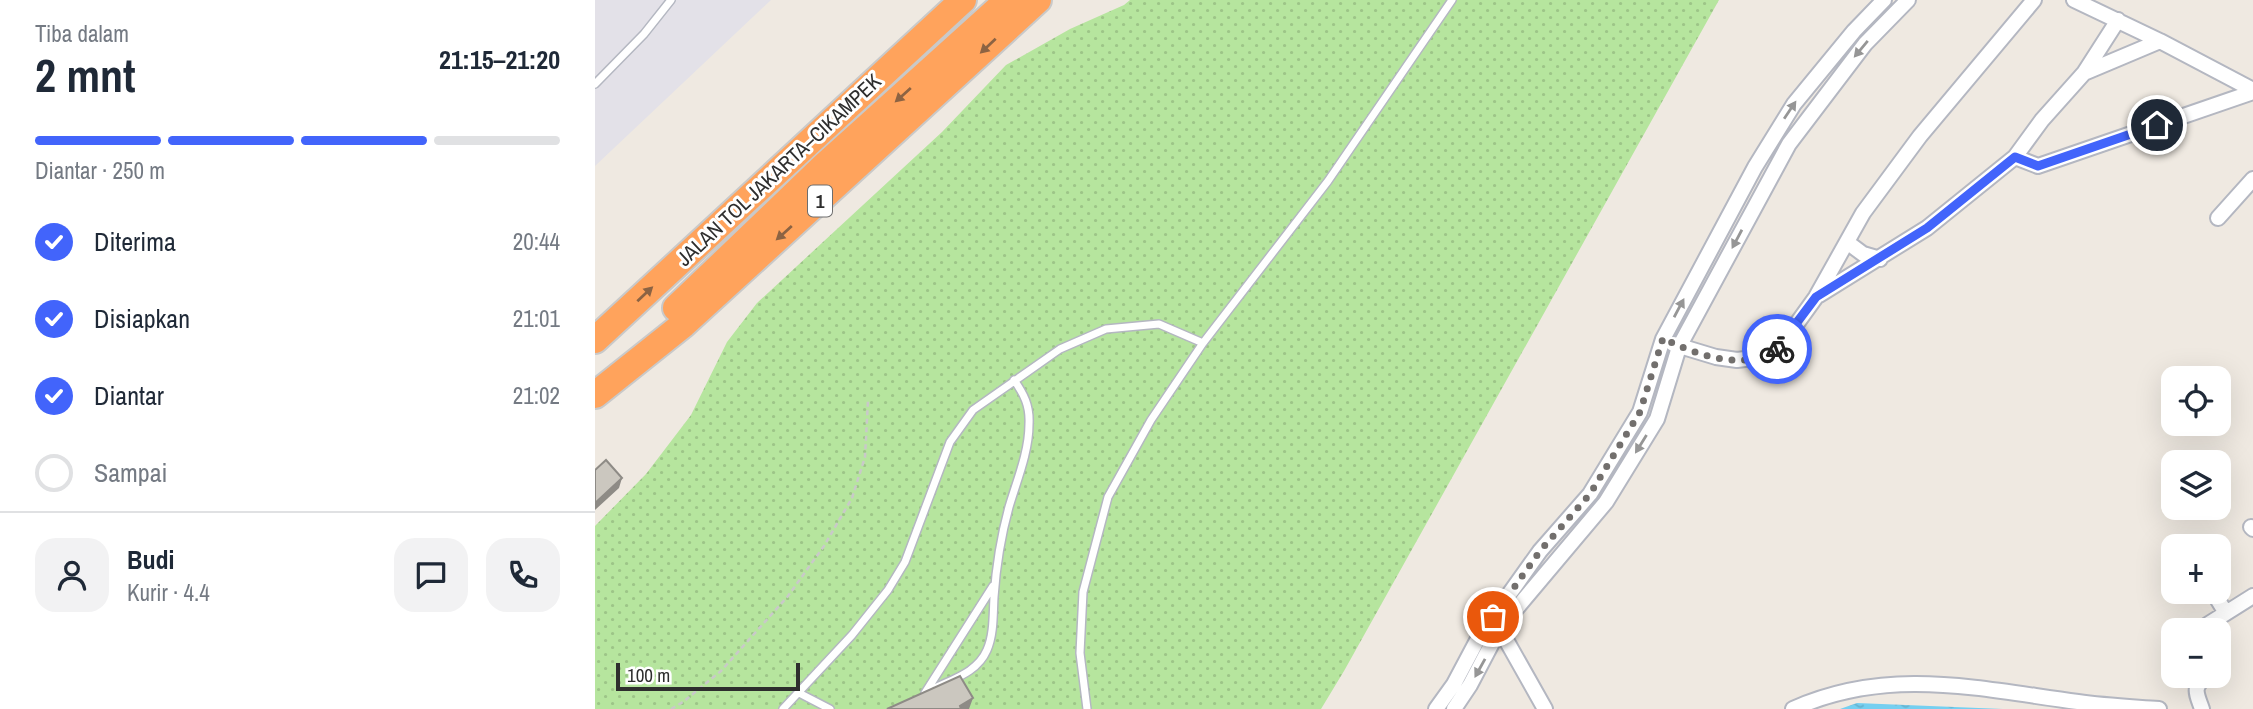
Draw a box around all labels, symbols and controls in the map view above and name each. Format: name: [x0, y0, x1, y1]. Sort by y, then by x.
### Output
text: Tiba dalam: [35, 18, 129, 49]
one-way arrow: [980, 38, 997, 54]
one-way arrow: [1854, 40, 1869, 58]
text: 21:15–21:20: [439, 42, 560, 77]
text: 2 mnt: [35, 44, 136, 106]
street label: JALAN TOL JAKARTA–CIKAMPEK: [670, 67, 888, 272]
one-way arrow: [894, 87, 912, 103]
pin: [2127, 95, 2187, 155]
one-way arrow: [1784, 100, 1797, 120]
icon: home: [2138, 106, 2176, 144]
text: Diantar · 250 m: [35, 155, 165, 186]
road number: 1: [808, 186, 832, 216]
icon: check: [35, 223, 73, 261]
text: Diterima: [94, 224, 176, 259]
one-way arrow: [775, 225, 793, 241]
text: 20:44: [513, 226, 560, 257]
one-way arrow: [1732, 229, 1743, 249]
one-way arrow: [636, 286, 653, 302]
one-way arrow: [1673, 298, 1685, 318]
icon: check: [35, 300, 73, 338]
text: Disiapkan: [94, 301, 190, 336]
text: 21:01: [513, 303, 560, 334]
courier: [1742, 314, 1812, 384]
icon: bike: [1758, 330, 1796, 368]
map controls: [2161, 366, 2231, 688]
button: locate: [2161, 366, 2231, 436]
icon: check: [35, 377, 73, 415]
text: Diantar: [94, 378, 164, 413]
text: 21:02: [513, 380, 560, 411]
one-way arrow: [1635, 435, 1648, 454]
button: layers: [2161, 450, 2231, 520]
text: Sampai: [94, 455, 167, 490]
button: +: [2161, 534, 2231, 604]
button: person: [35, 538, 109, 612]
button: chat: [394, 538, 468, 612]
button: phone: [486, 538, 560, 612]
text: Budi: [127, 542, 174, 577]
text: Kurir · 4.4: [127, 577, 210, 608]
pin: [1463, 587, 1523, 647]
icon: bag: [1474, 598, 1512, 636]
button: −: [2161, 618, 2231, 688]
one-way arrow: [1474, 658, 1486, 677]
scale bar: [616, 660, 800, 692]
text: 100 m: [627, 662, 670, 688]

